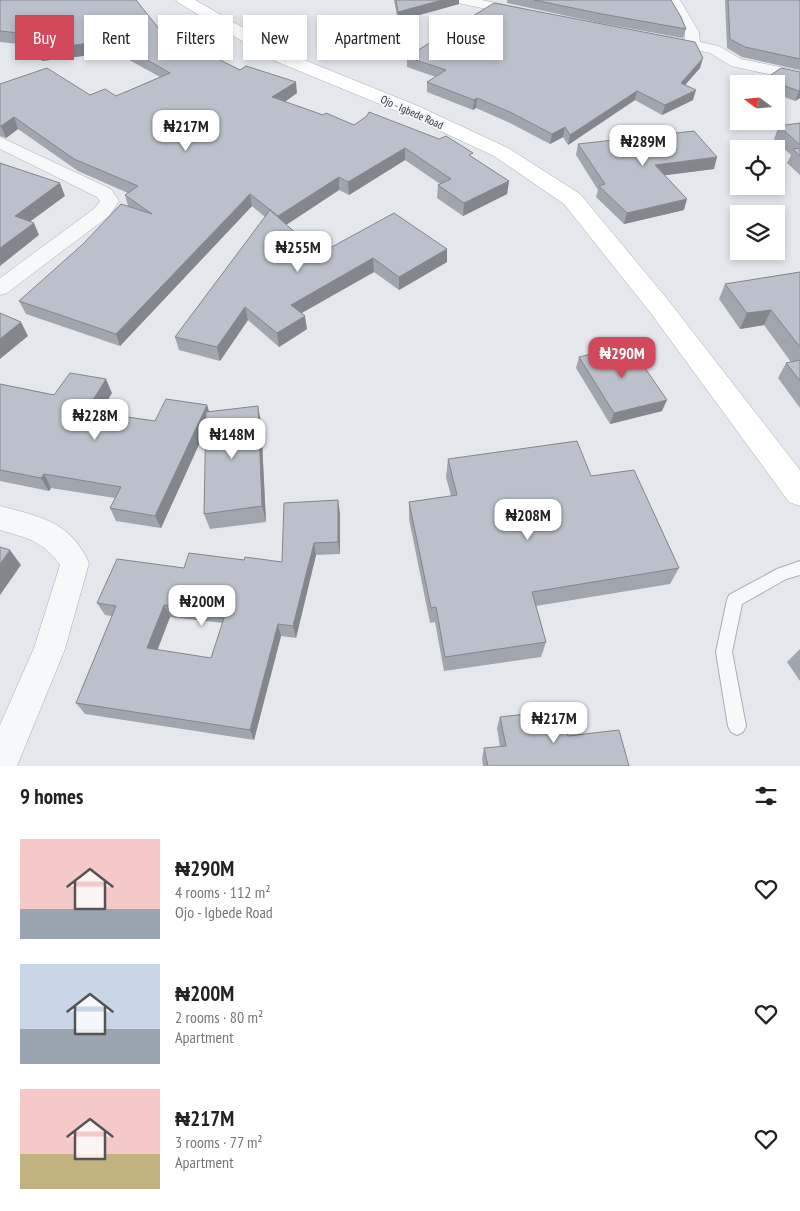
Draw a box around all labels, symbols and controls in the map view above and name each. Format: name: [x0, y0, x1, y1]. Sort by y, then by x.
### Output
chip: Buy: [15, 15, 74, 60]
chip: Rent: [84, 15, 148, 60]
chip: Filters: [158, 15, 233, 60]
chip: New: [243, 15, 307, 60]
chip: Apartment: [317, 15, 419, 60]
chip: House: [429, 15, 503, 60]
north arrow: [730, 75, 785, 130]
map controls: [730, 75, 785, 260]
street label: Ojo - Igbede Road: [378, 92, 446, 132]
pin: ₦217M: [151, 110, 221, 152]
text: ₦217M: [163, 116, 209, 136]
pin: ₦289M: [608, 124, 678, 167]
text: ₦289M: [620, 131, 666, 151]
button: locate: [730, 140, 785, 195]
button: layers: [730, 205, 785, 260]
pin: ₦255M: [263, 230, 333, 273]
text: ₦255M: [275, 237, 321, 257]
pin: ₦290M: [587, 336, 657, 379]
text: ₦290M: [599, 343, 645, 363]
pin: ₦228M: [60, 398, 130, 441]
text: ₦228M: [72, 405, 118, 425]
pin: ₦148M: [197, 418, 267, 460]
text: ₦148M: [209, 424, 255, 444]
pin: ₦208M: [493, 498, 563, 541]
text: ₦208M: [505, 505, 551, 525]
pin: ₦200M: [167, 584, 237, 627]
text: ₦200M: [179, 591, 225, 611]
pin: ₦217M: [519, 702, 589, 744]
text: ₦217M: [531, 708, 577, 728]
icon: filters: [752, 782, 780, 810]
text: 9 homes: [20, 783, 83, 810]
text: ₦290M: [175, 855, 234, 882]
icon: home: [60, 859, 120, 919]
icon: heart: [752, 875, 780, 903]
text: 4 rooms · 112 m²: [175, 882, 271, 902]
text: Ojo - Igbede Road: [175, 902, 273, 922]
text: ₦200M: [175, 980, 234, 1007]
icon: home: [60, 984, 120, 1044]
icon: heart: [752, 1000, 780, 1028]
text: 2 rooms · 80 m²: [175, 1007, 263, 1027]
text: Apartment: [175, 1027, 234, 1047]
text: ₦217M: [175, 1105, 234, 1132]
icon: home: [60, 1109, 120, 1169]
icon: heart: [752, 1125, 780, 1153]
text: 3 rooms · 77 m²: [175, 1132, 263, 1152]
text: Apartment: [175, 1152, 234, 1172]

